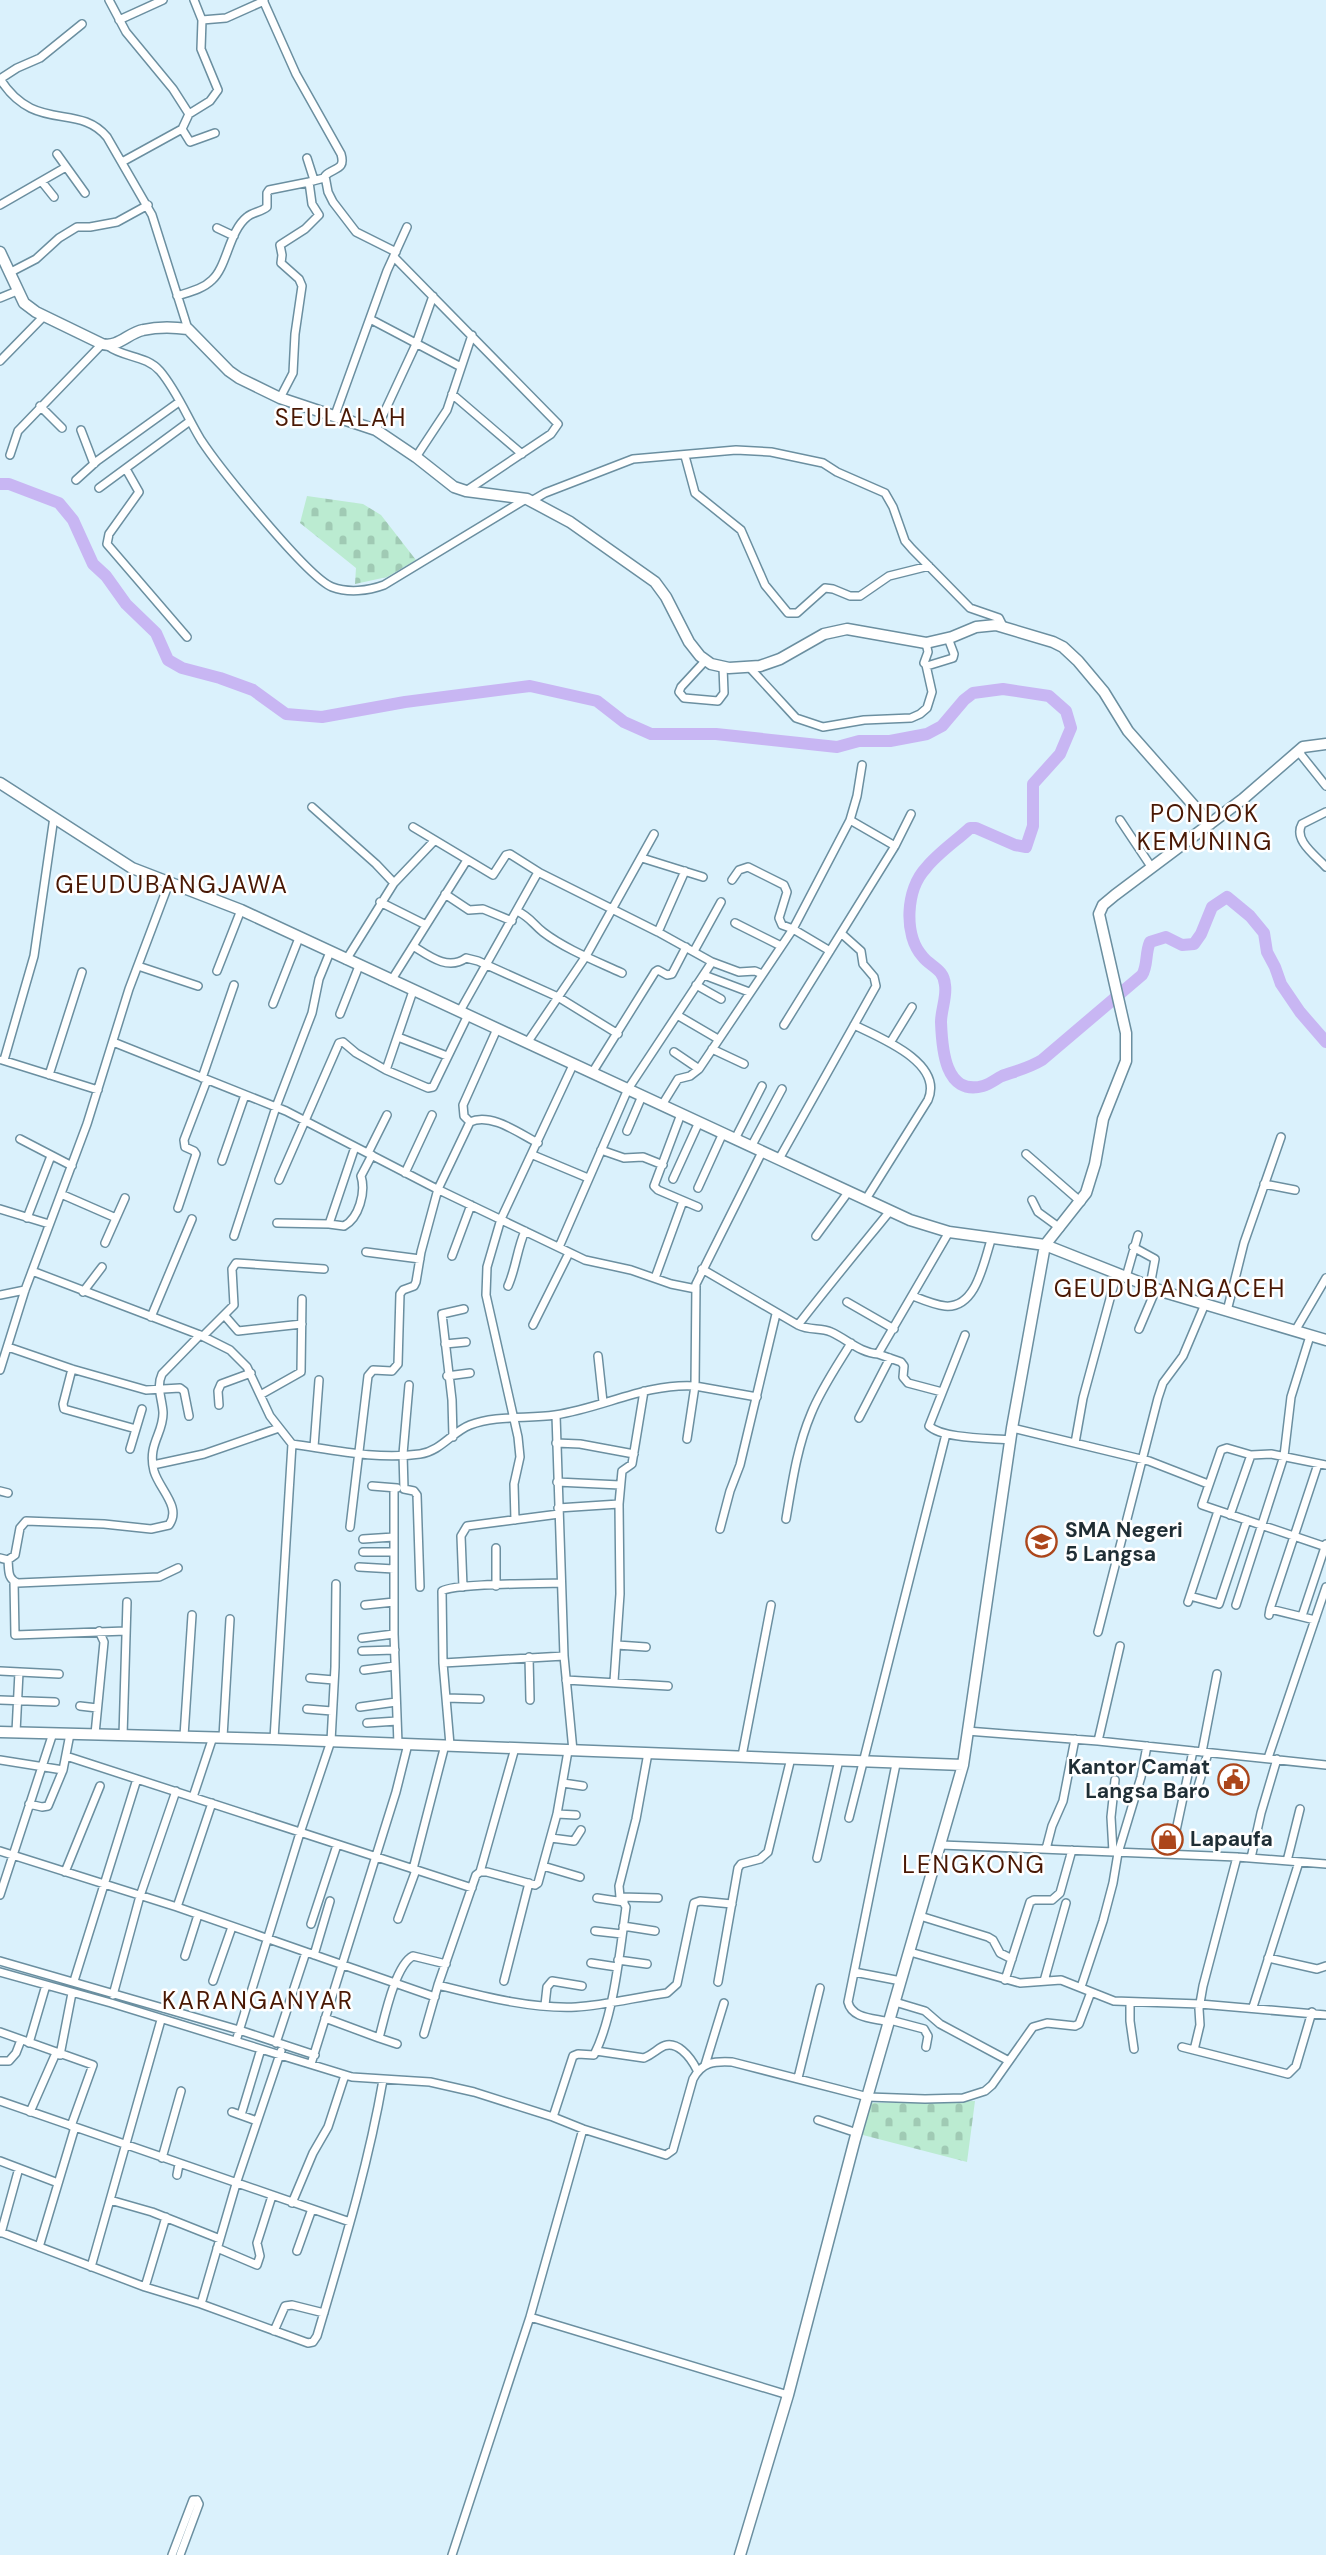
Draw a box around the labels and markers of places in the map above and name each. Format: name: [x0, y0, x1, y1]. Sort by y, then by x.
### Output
place label: SMA Negeri 5 Langsa: [1065, 1516, 1183, 1568]
school or university icon: SMA Negeri 5 Langsa: [1025, 1525, 1059, 1559]
place label: Kantor Camat Langsa Baro: [1068, 1753, 1210, 1805]
public building icon: Kantor Camat Langsa Baro: [1216, 1762, 1250, 1796]
shop icon: Lapaufa: [1150, 1822, 1184, 1856]
place label: Lapaufa: [1190, 1825, 1273, 1853]

